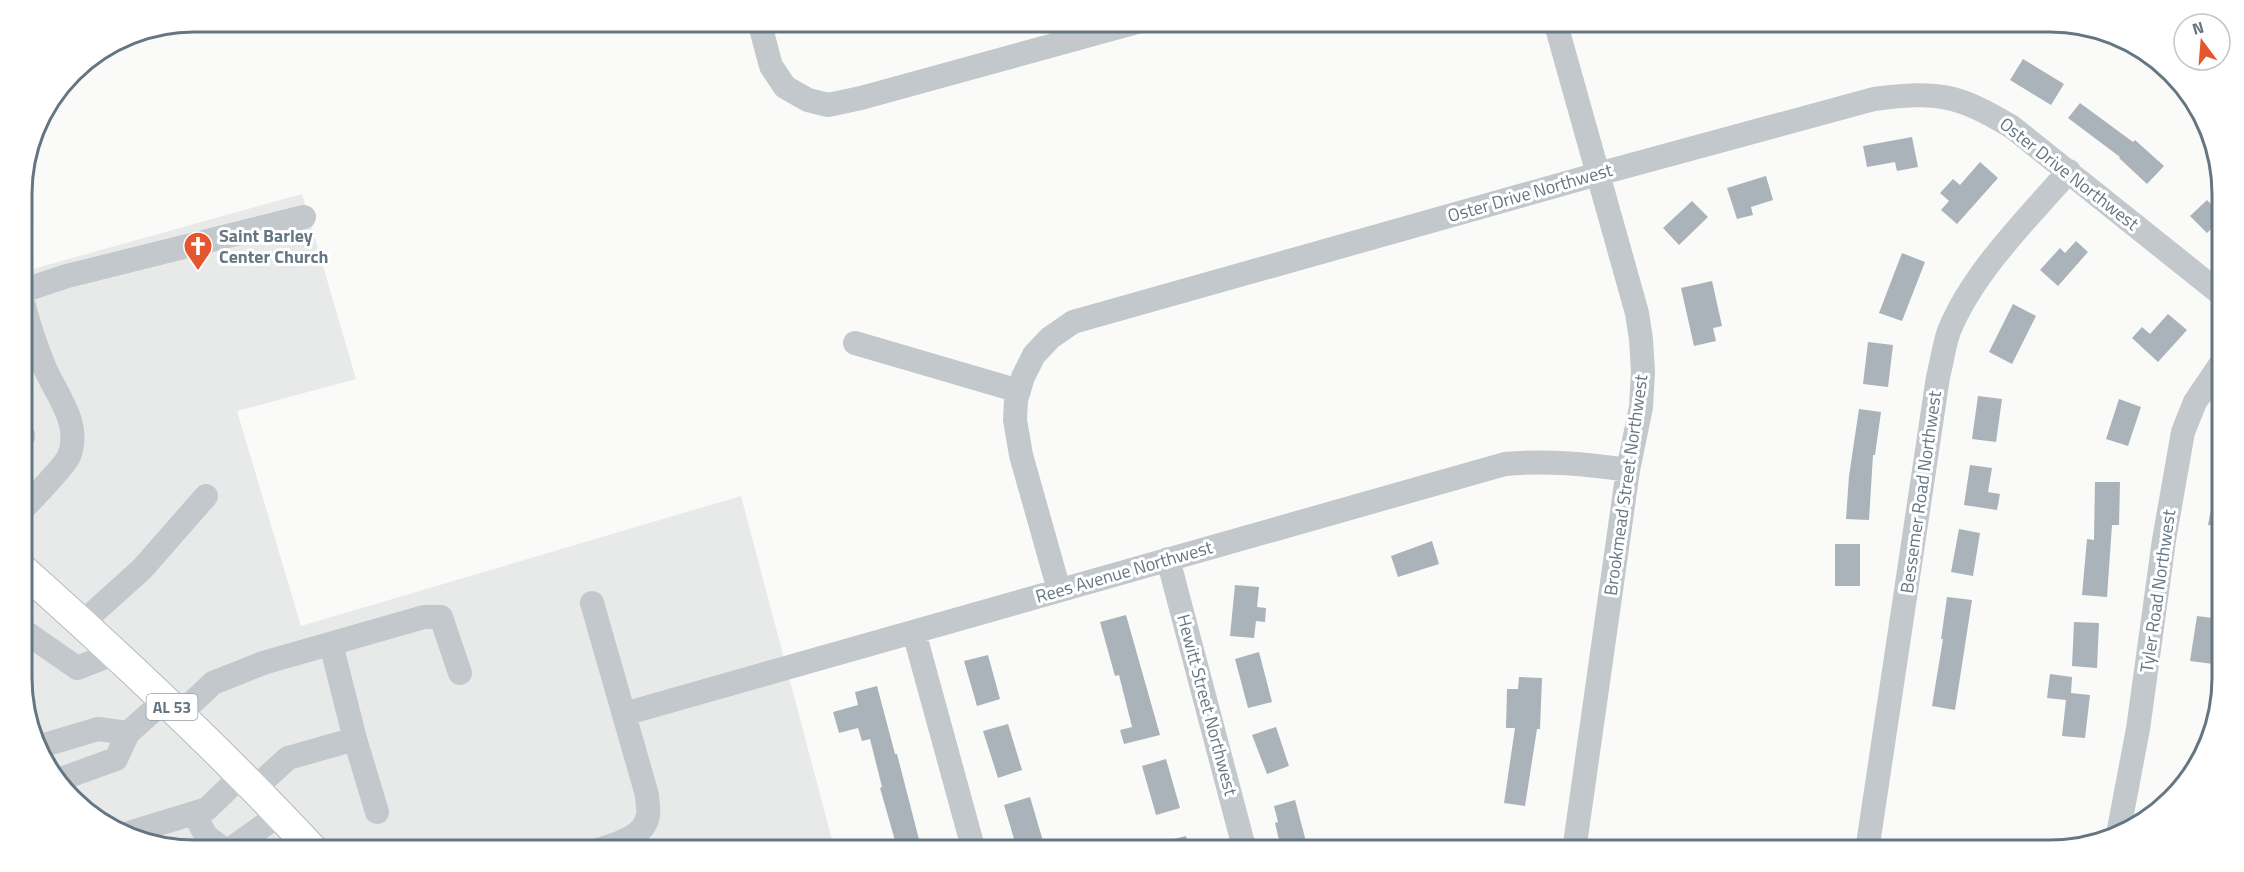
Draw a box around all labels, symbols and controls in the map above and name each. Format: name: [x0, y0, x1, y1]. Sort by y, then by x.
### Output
north arrow: [2172, 12, 2232, 72]
text: N: [2189, 15, 2207, 41]
street label: Oster Drive Northwest: [1994, 111, 2145, 237]
street label: Oster Drive Northwest: [1444, 156, 1616, 229]
place label: Saint Barley Center Church: [219, 222, 329, 270]
church icon: Saint Barley Center Church: [182, 230, 214, 272]
street label: Brookmead Street Northwest: [1597, 372, 1654, 597]
street label: Bessemer Road Northwest: [1893, 388, 1948, 595]
street label: Tyler Road Northwest: [2133, 507, 2182, 674]
street label: Rees Avenue Northwest: [1032, 533, 1216, 610]
street label: Hewitt Street Northwest: [1170, 611, 1245, 799]
road number: AL 53: [146, 694, 198, 720]

